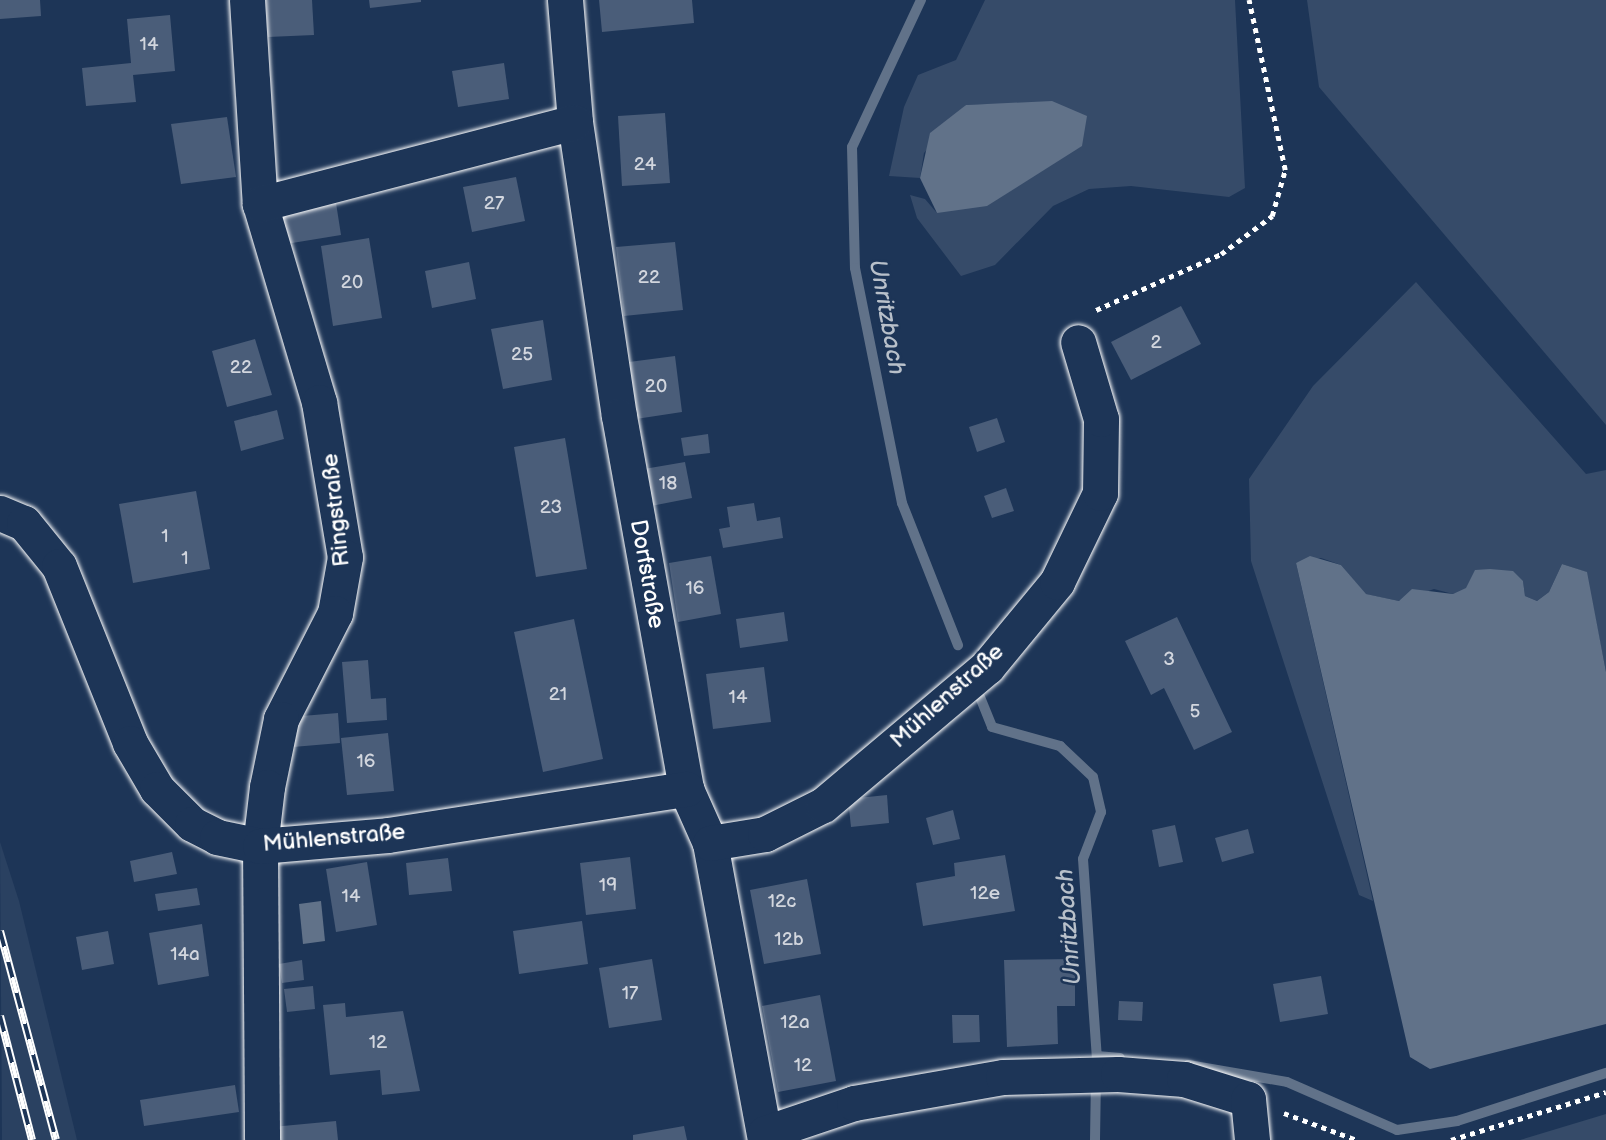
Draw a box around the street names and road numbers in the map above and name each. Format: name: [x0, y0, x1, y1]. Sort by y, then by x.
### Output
street label: Ringstraße: [316, 452, 356, 568]
street label: Dorfstraße: [624, 517, 670, 631]
street label: Mühlenstraße: [885, 638, 1009, 754]
street label: Mühlenstraße: [262, 818, 406, 858]

